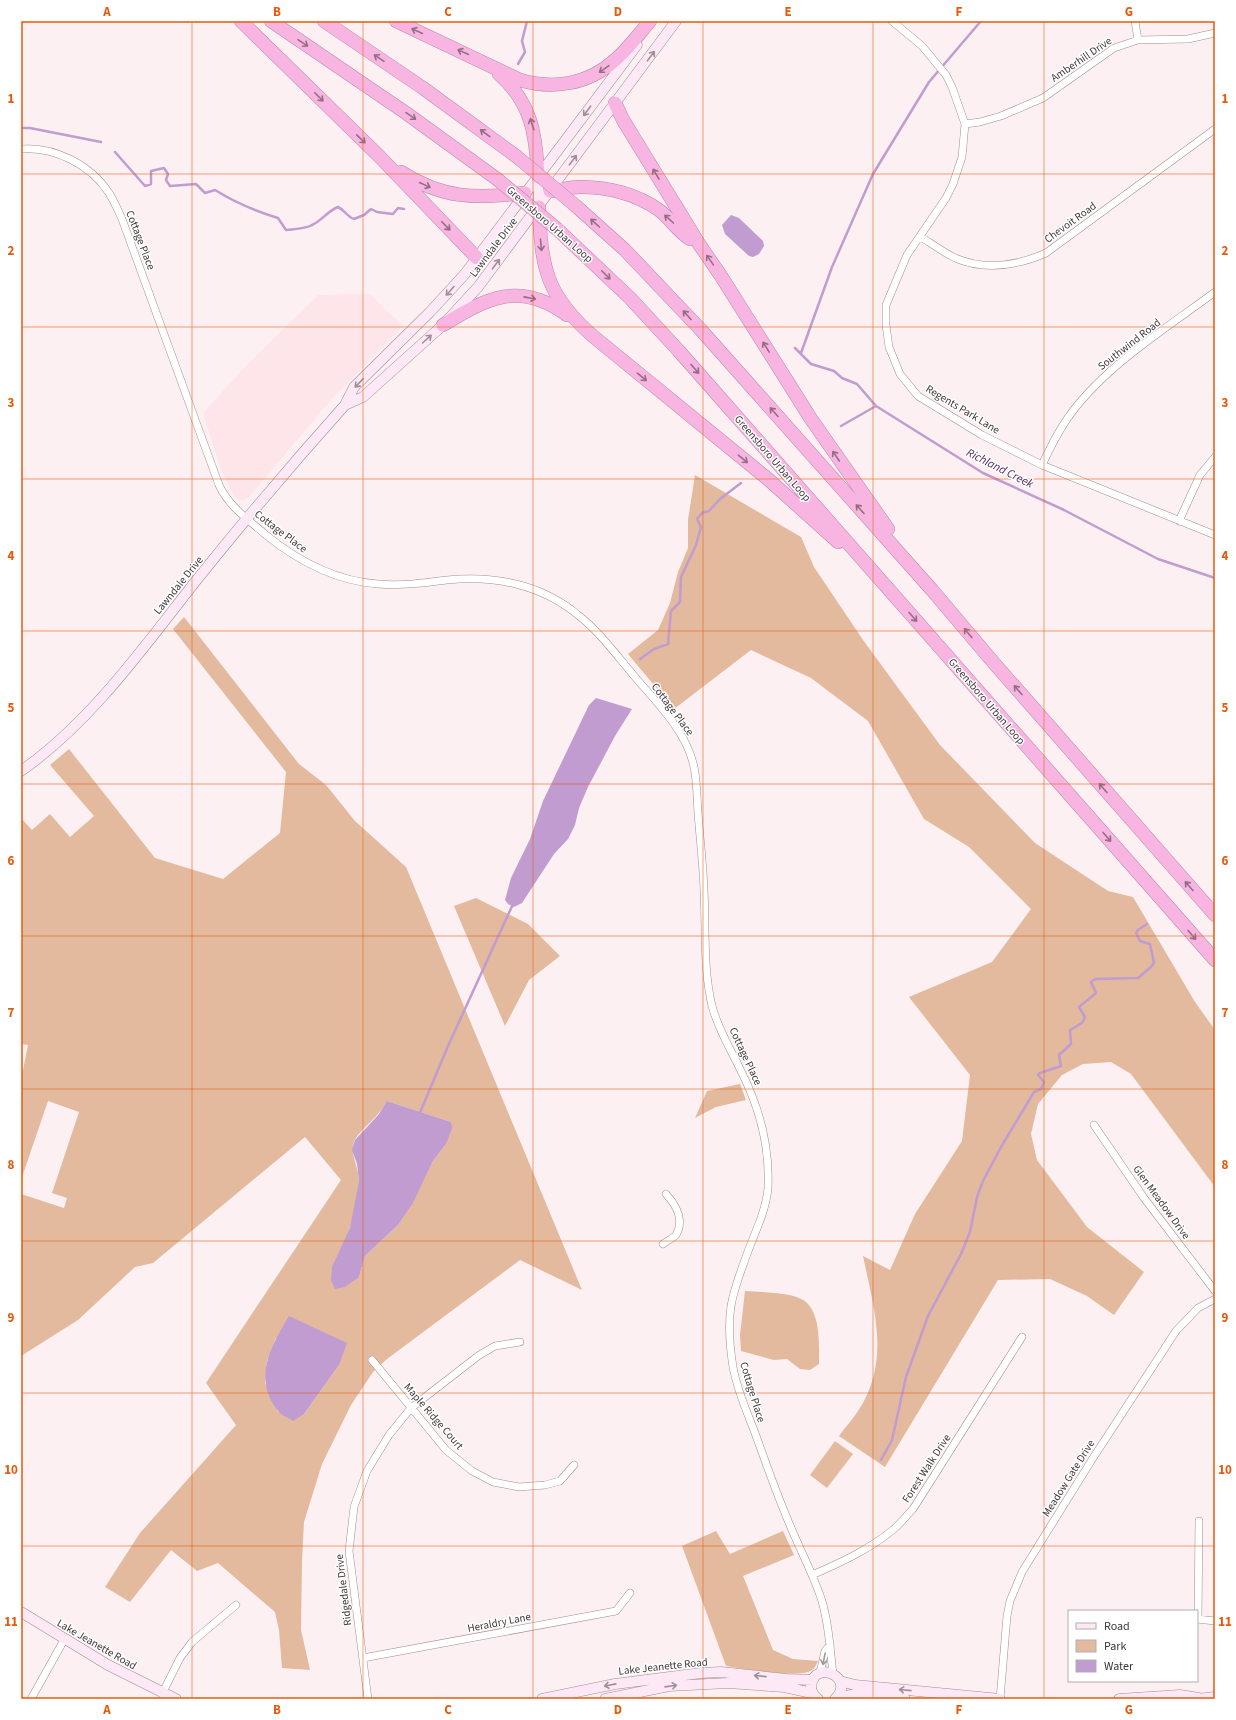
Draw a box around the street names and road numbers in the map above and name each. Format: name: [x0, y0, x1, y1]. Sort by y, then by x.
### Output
street label: Amberhill Drive: [1048, 33, 1115, 85]
street label: Greensboro Urban Loop: [503, 183, 596, 266]
street label: Chevoit Road: [1041, 198, 1099, 246]
street label: Cottage Place: [122, 208, 159, 273]
street label: Lawndale Drive: [466, 214, 521, 280]
street label: Southwind Road: [1095, 315, 1164, 374]
street label: Regents Park Lane: [923, 381, 1003, 438]
street label: Greensboro Urban Loop: [731, 412, 814, 505]
street label: Cottage Place: [251, 507, 311, 557]
street label: Lawndale Drive: [150, 553, 207, 618]
street label: Greensboro Urban Loop: [945, 655, 1028, 748]
street label: Cottage Place: [648, 680, 698, 739]
street label: Cottage Place: [726, 1025, 766, 1088]
street label: Glen Meadow Drive: [1130, 1162, 1194, 1243]
street label: Cottage Place: [736, 1360, 769, 1425]
street label: Maple Ridge Court: [400, 1380, 467, 1453]
street label: Forest Walk Drive: [899, 1431, 955, 1505]
street label: Meadow Gate Drive: [1039, 1436, 1098, 1520]
street label: Ridgedale Drive: [332, 1553, 355, 1627]
street label: Heraldry Lane: [466, 1609, 533, 1636]
street label: Lake Jeanette Road: [54, 1616, 139, 1673]
street label: Lake Jeanette Road: [618, 1654, 708, 1679]

